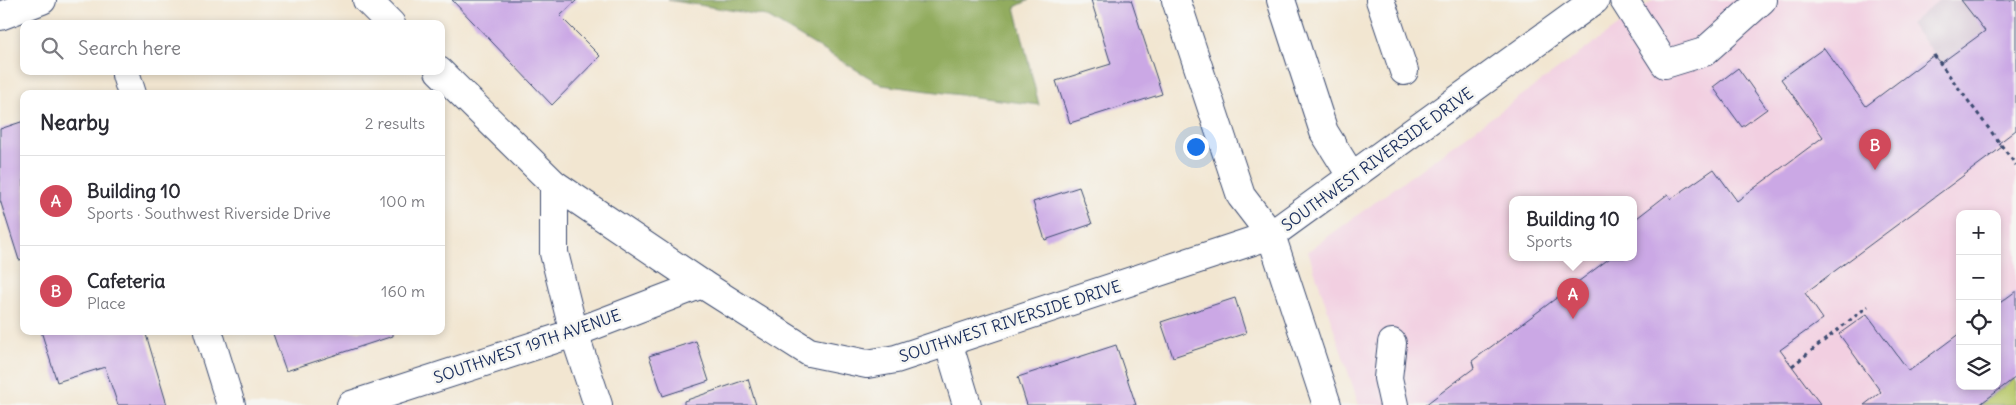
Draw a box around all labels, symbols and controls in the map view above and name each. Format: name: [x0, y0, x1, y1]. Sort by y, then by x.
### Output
search box: [20, 20, 445, 75]
icon: search: [38, 34, 66, 62]
text: Search here: [78, 36, 181, 60]
street label: SOUTHWEST RIVERSIDE DRIVE: [1277, 83, 1477, 235]
text: Nearby: [40, 109, 110, 136]
text: 2 results: [365, 113, 425, 133]
pin: B: [1859, 129, 1891, 170]
your location: [1183, 134, 1209, 160]
text: Building 10: [87, 179, 181, 203]
text: A: [51, 191, 61, 211]
text: 100 m: [380, 191, 425, 211]
popup: [1509, 196, 1637, 261]
text: Sports · Southwest Riverside Drive: [87, 203, 331, 223]
text: Building 10: [1526, 207, 1620, 231]
map controls: [1956, 210, 2001, 390]
button: +: [1956, 210, 2001, 255]
text: Sports: [1526, 231, 1572, 251]
button: −: [1956, 255, 2001, 300]
text: Cafeteria: [87, 269, 165, 293]
street label: SOUTHWEST RIVERSIDE DRIVE: [897, 276, 1123, 366]
pin: A: [1557, 278, 1589, 319]
text: B: [51, 281, 61, 301]
text: 160 m: [381, 281, 425, 301]
text: Place: [87, 293, 126, 313]
button: locate: [1956, 300, 2001, 345]
street label: SOUTHWEST 19TH AVENUE: [431, 305, 623, 387]
button: layers: [1956, 345, 2001, 390]

